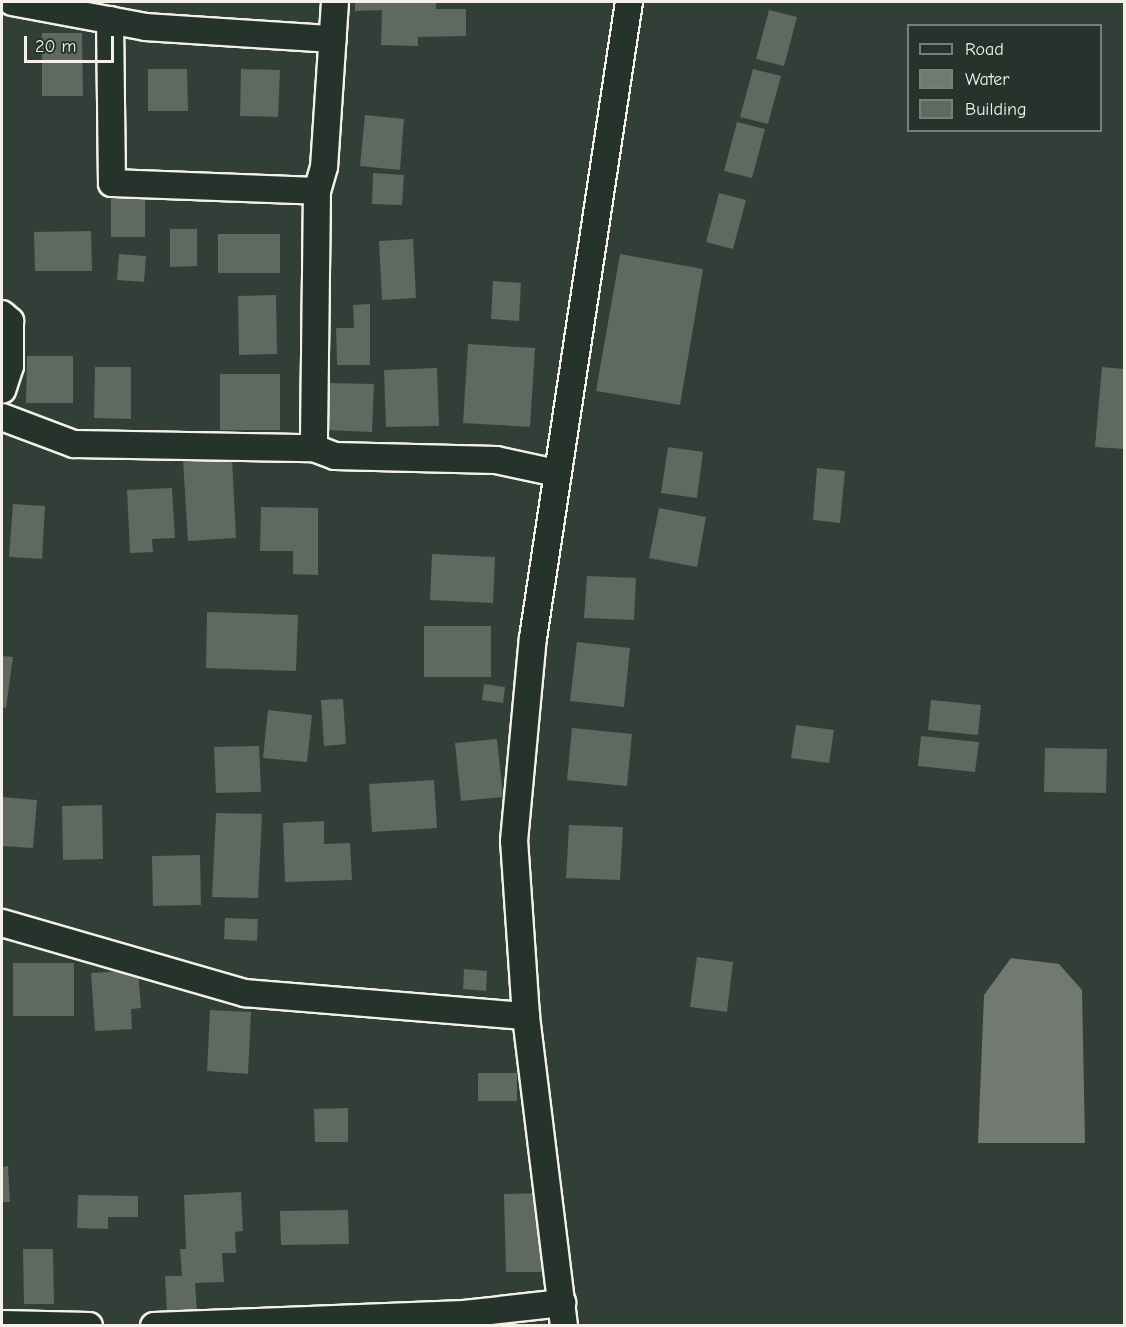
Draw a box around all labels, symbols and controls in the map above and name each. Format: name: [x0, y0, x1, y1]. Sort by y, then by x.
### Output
scale bar: [27, 24, 117, 62]
legend: [907, 24, 1102, 132]
text: 20 m: [35, 36, 76, 57]
text: Road: [965, 39, 1004, 60]
text: Water: [965, 69, 1009, 90]
text: Building: [965, 99, 1027, 120]

